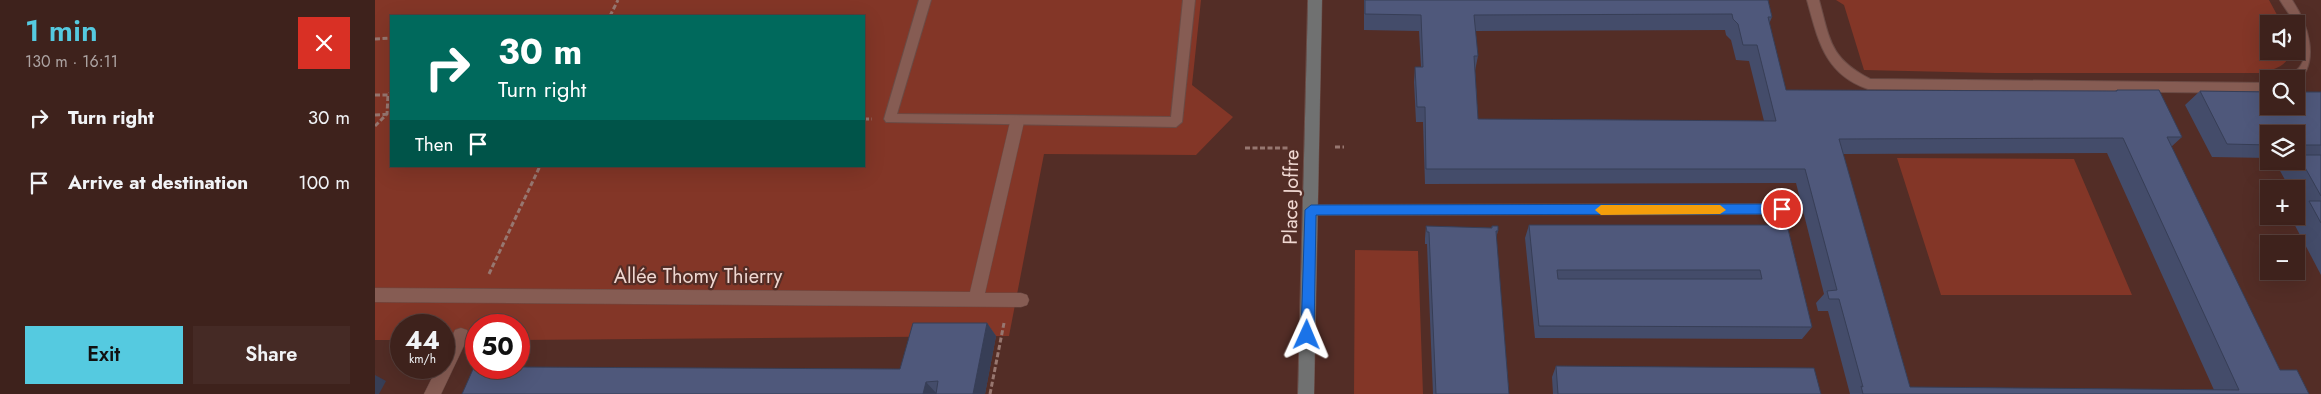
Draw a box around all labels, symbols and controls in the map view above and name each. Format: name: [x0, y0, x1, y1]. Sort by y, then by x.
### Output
text: 1 min: [25, 9, 98, 52]
map controls: [2260, 15, 2305, 280]
button: sound: [2260, 15, 2305, 60]
button: close: [298, 17, 350, 69]
text: 30 m: [498, 27, 582, 77]
icon: right: [415, 35, 480, 100]
text: 130 m · 16:11: [25, 50, 118, 73]
button: search: [2260, 70, 2305, 115]
text: Turn right: [498, 73, 586, 105]
icon: right: [25, 104, 53, 132]
text: Turn right: [68, 104, 154, 131]
text: 30 m: [308, 104, 350, 131]
button: layers: [2260, 125, 2305, 170]
icon: arrive: [464, 130, 492, 158]
text: Then: [415, 131, 454, 158]
street label: Place Joffre: [1276, 149, 1306, 245]
icon: arrive: [25, 169, 53, 197]
text: Arrive at destination: [68, 169, 248, 196]
text: 100 m: [298, 169, 350, 196]
button: +: [2260, 180, 2305, 225]
pin: [1761, 188, 1803, 230]
icon: arrive: [1768, 195, 1796, 223]
button: −: [2260, 235, 2305, 280]
street label: Allée Thomy Thierry: [614, 262, 782, 291]
position arrow: [1280, 308, 1332, 360]
speed limit sign: 50: [465, 314, 530, 379]
text: 44: [405, 322, 440, 358]
button: Exit: [25, 326, 183, 384]
button: Share: [193, 326, 350, 384]
text: km/h: [409, 350, 436, 368]

